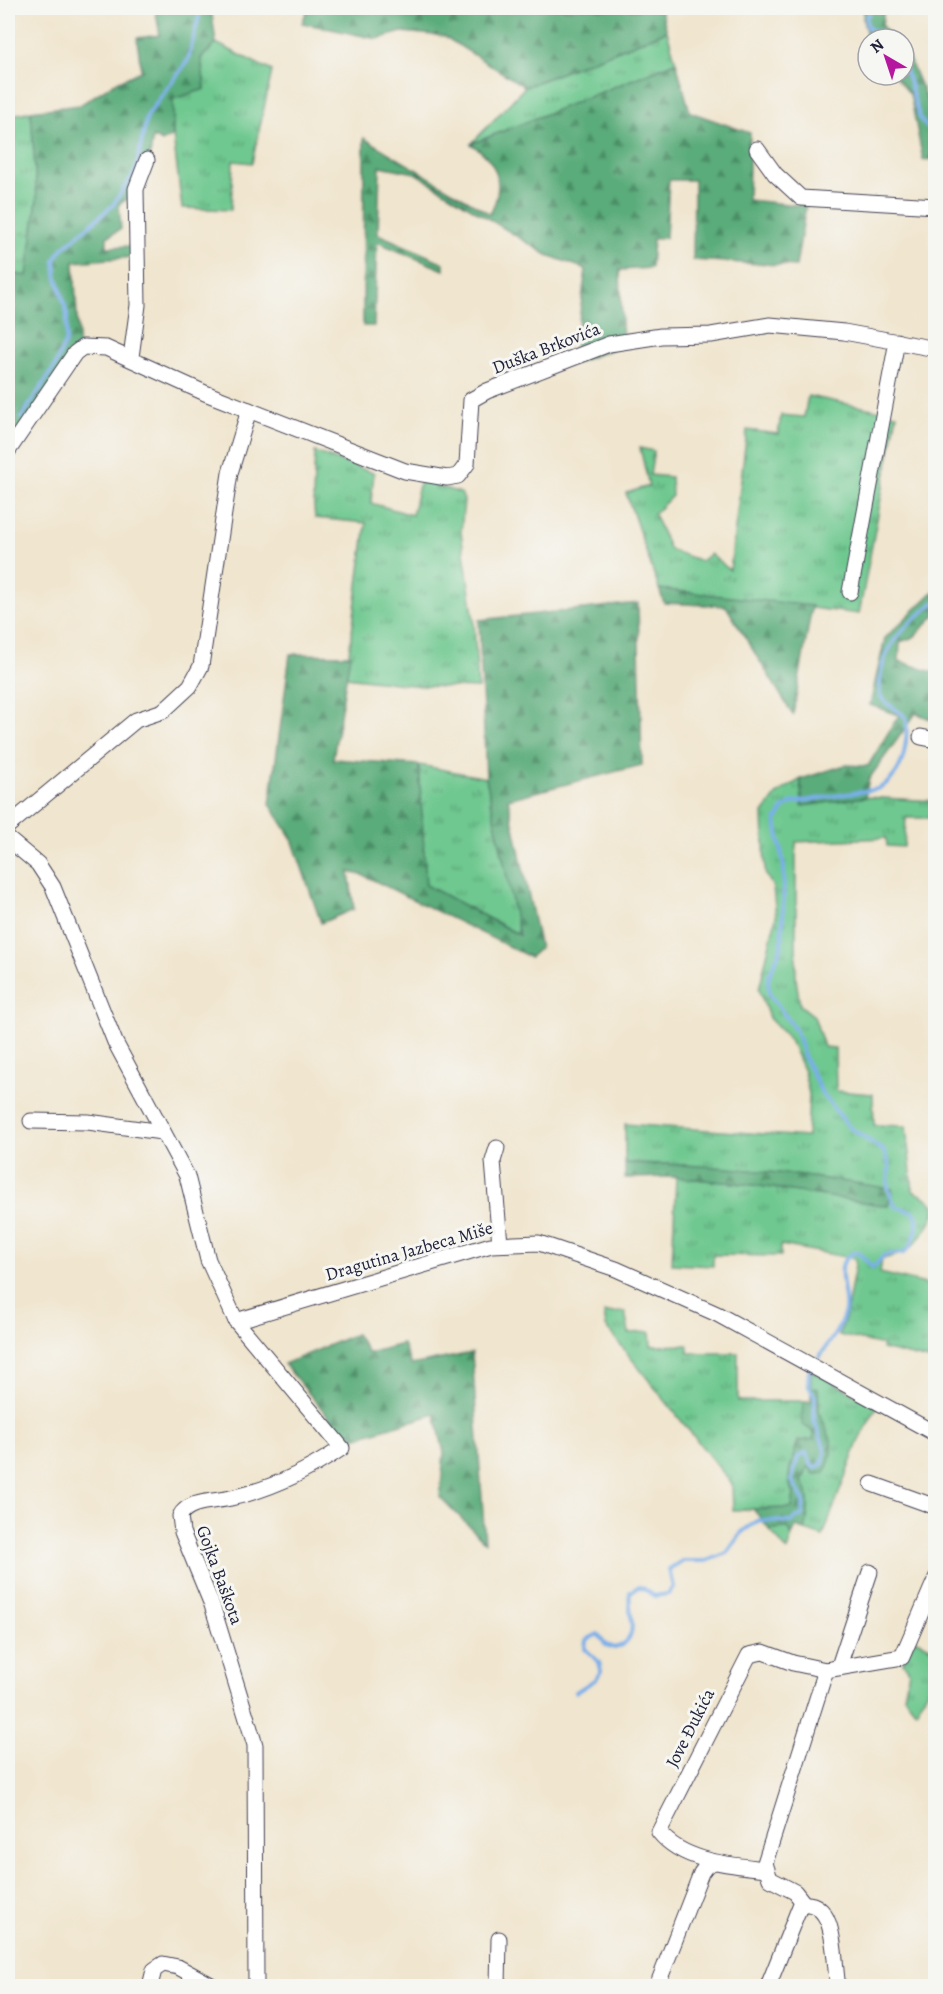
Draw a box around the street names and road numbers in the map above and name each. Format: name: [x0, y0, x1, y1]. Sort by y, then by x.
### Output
street label: Duška Brkovića: [489, 316, 604, 380]
street label: Dragutina Jazbeca Miše: [322, 1216, 496, 1286]
street label: Gojka Baškota: [191, 1522, 249, 1628]
street label: Jove Đukića: [660, 1684, 720, 1772]

